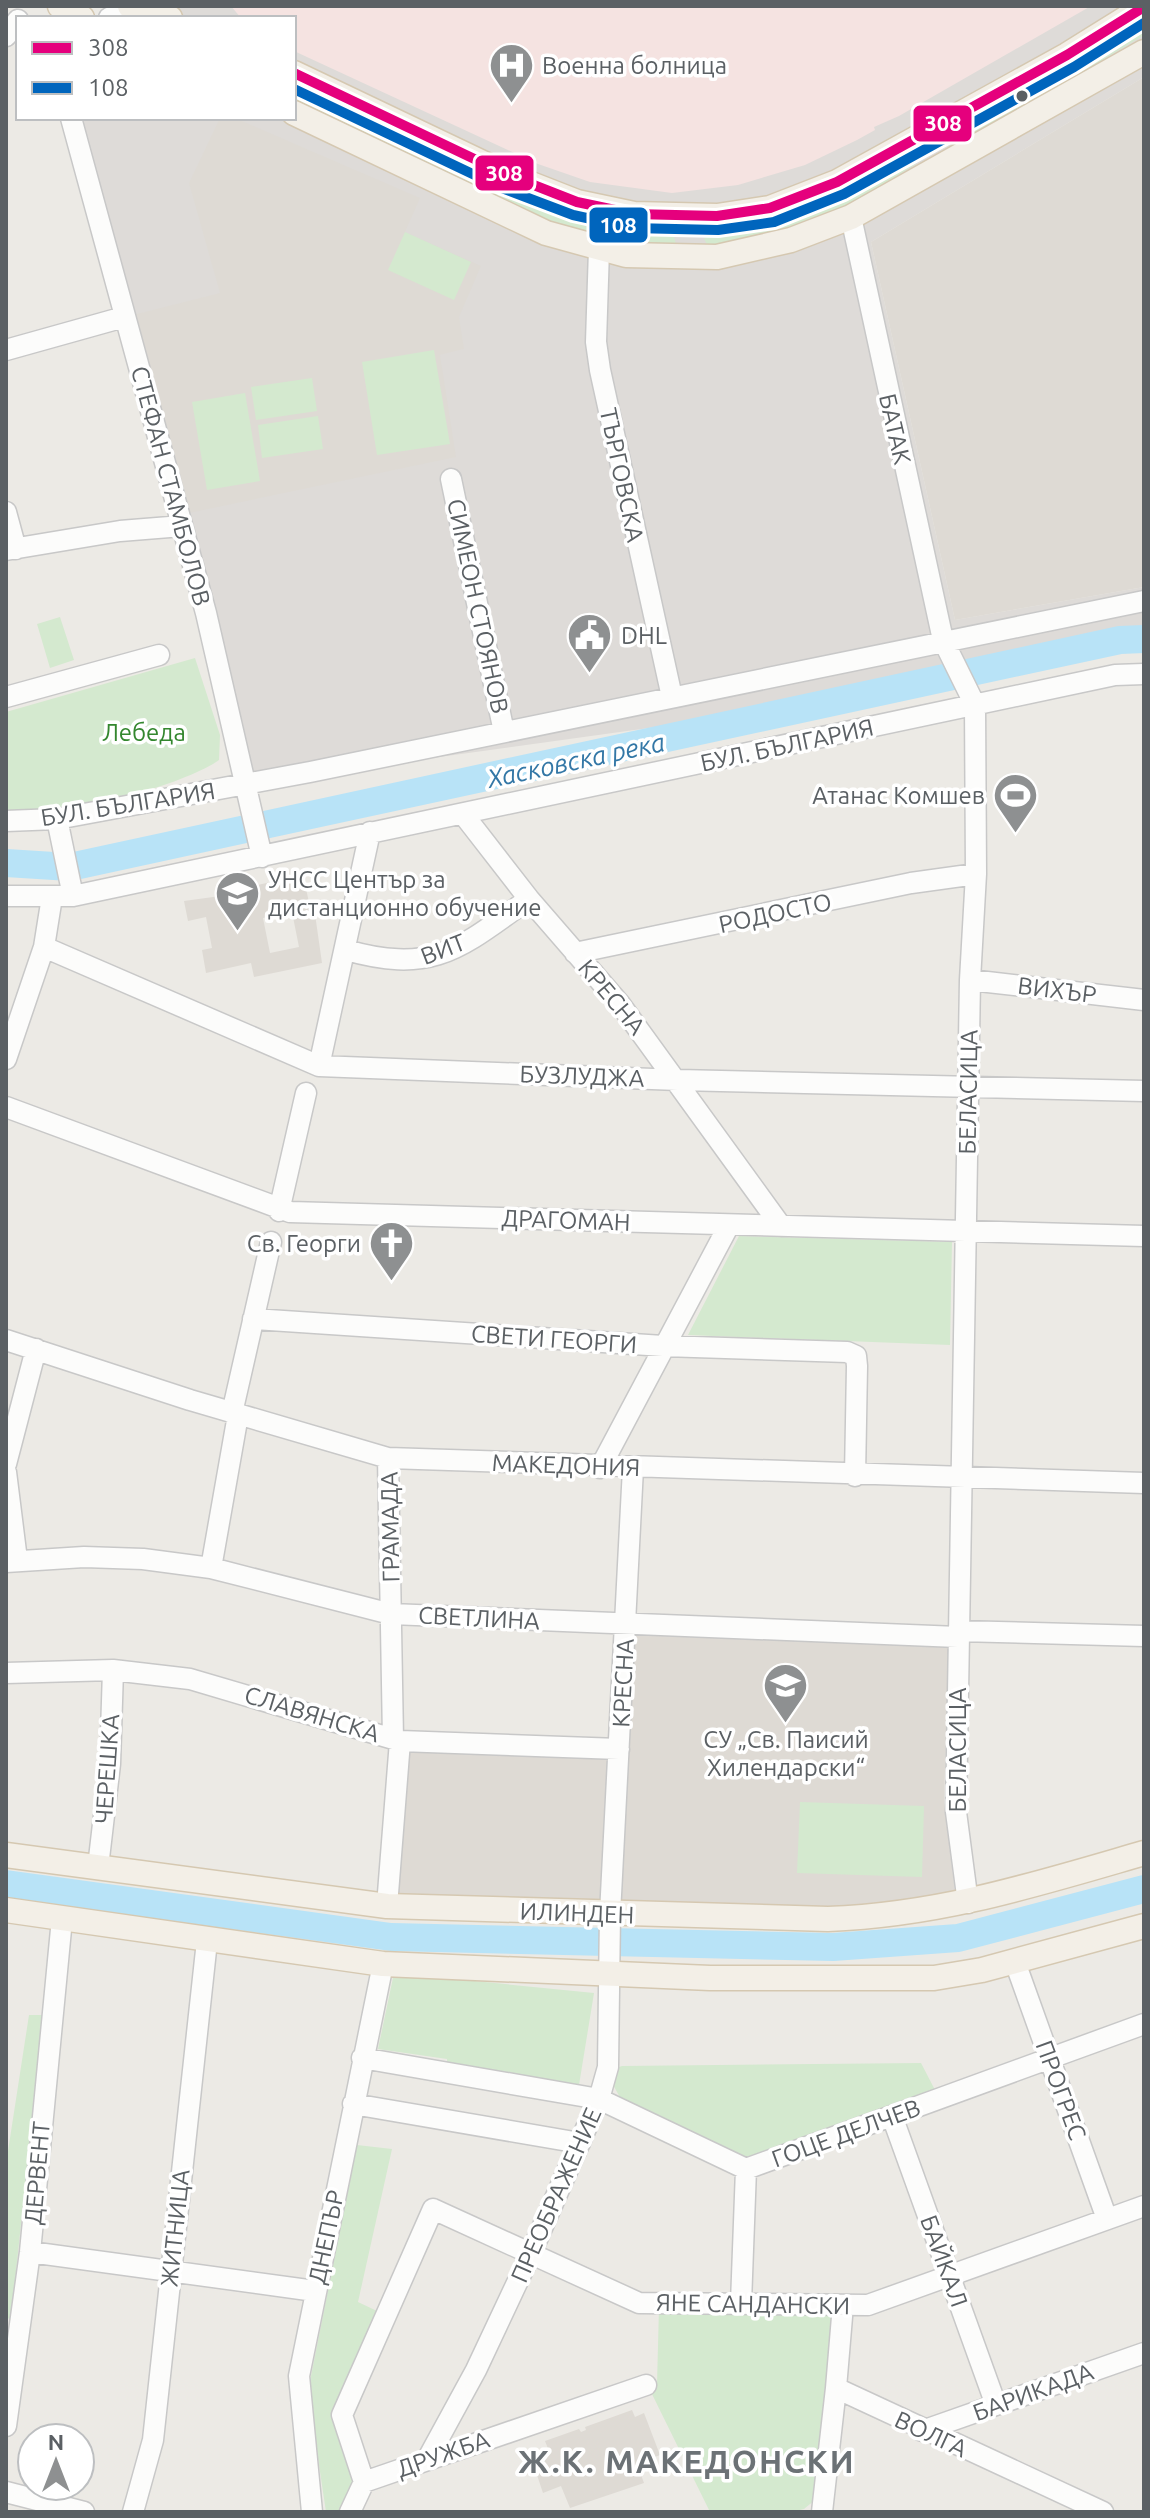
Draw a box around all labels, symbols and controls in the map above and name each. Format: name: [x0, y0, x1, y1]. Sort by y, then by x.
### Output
legend: [16, 16, 296, 120]
text: 308: [88, 34, 129, 61]
hospital icon: Военна болница: [487, 41, 535, 104]
place label: Военна болница: [542, 52, 727, 79]
text: 108: [88, 74, 129, 101]
unlabelled marker: [1014, 88, 1030, 104]
line badge: 308: [912, 104, 973, 143]
text: 308: [924, 110, 962, 135]
line badge: 308: [474, 154, 535, 192]
text: 308: [485, 160, 523, 185]
line badge: 108: [588, 206, 649, 244]
text: 108: [599, 212, 637, 237]
street label: СТЕФАН СТАМБОЛОВ: [126, 363, 216, 609]
street label: БАТАК: [874, 391, 916, 467]
street label: ТЪРГОВСКА: [595, 405, 649, 545]
street label: СИМЕОН СТОЯНОВ: [442, 496, 514, 716]
public building icon: DHL: [566, 611, 614, 674]
place label: DHL: [621, 622, 667, 649]
street label: БУЛ. БЪЛГАРИЯ: [698, 713, 876, 777]
park label: Лебеда: [102, 719, 186, 746]
water label: Хасковска река: [483, 727, 667, 793]
sports icon: Атанас Комшев: [992, 771, 1040, 834]
street label: БУЛ. БЪЛГАРИЯ: [39, 777, 217, 831]
place label: Атанас Комшев: [812, 782, 985, 809]
place label: УНСС Център за дистанционно обучение: [268, 866, 541, 921]
school or university icon: УНСС Център за дистанционно обучение: [213, 869, 261, 932]
street label: РОДОСТО: [716, 888, 834, 938]
street label: ВИТ: [417, 928, 469, 970]
street label: КРЕСНА: [573, 954, 651, 1040]
street label: ВИХЪР: [1016, 972, 1098, 1008]
street label: БЕЛАСИЦА: [953, 1029, 983, 1155]
street label: БУЗЛУДЖА: [519, 1060, 645, 1092]
street label: ДРАГОМАН: [501, 1204, 631, 1236]
church icon: Св. Георги: [368, 1219, 416, 1282]
place label: Св. Георги: [247, 1230, 361, 1257]
street label: СВЕТИ ГЕОРГИ: [470, 1320, 638, 1358]
street label: МАКЕДОНИЯ: [491, 1449, 641, 1481]
street label: ГРАМАДА: [376, 1471, 404, 1583]
street label: СВЕТЛИНА: [418, 1601, 541, 1635]
street label: КРЕСНА: [607, 1637, 639, 1728]
school or university icon: СУ „Св. Паисий Хилендарски“: [762, 1661, 810, 1724]
street label: СЛАВЯНСКА: [241, 1681, 383, 1747]
street label: БЕЛАСИЦА: [944, 1687, 971, 1813]
street label: ЧЕРЕШКА: [90, 1713, 124, 1825]
place label: СУ „Св. Паисий Хилендарски“: [703, 1726, 869, 1781]
street label: ИЛИНДЕН: [519, 1898, 635, 1928]
street label: ПРОГРЕС: [1031, 2037, 1092, 2144]
street label: ГОЦЕ ДЕЛЧЕВ: [768, 2094, 924, 2172]
street label: ПРЕОБРАЖЕНИЕ: [505, 2103, 607, 2287]
street label: ДЕРВЕНТ: [19, 2120, 55, 2226]
street label: ЖИТНИЦА: [155, 2167, 195, 2288]
street label: ДНЕПЪР: [303, 2188, 349, 2286]
street label: БАЙКАЛ: [915, 2211, 974, 2311]
street label: ЯНЕ САНДАНСКИ: [656, 2289, 850, 2319]
street label: БАРИКАДА: [969, 2358, 1097, 2426]
street label: ВОЛГА: [891, 2406, 972, 2463]
north arrow: [16, 2422, 96, 2502]
street label: ДРУЖБА: [393, 2425, 493, 2482]
text: N: [48, 2429, 64, 2454]
district label: Ж.К. МАКЕДОНСКИ: [518, 2443, 856, 2479]

